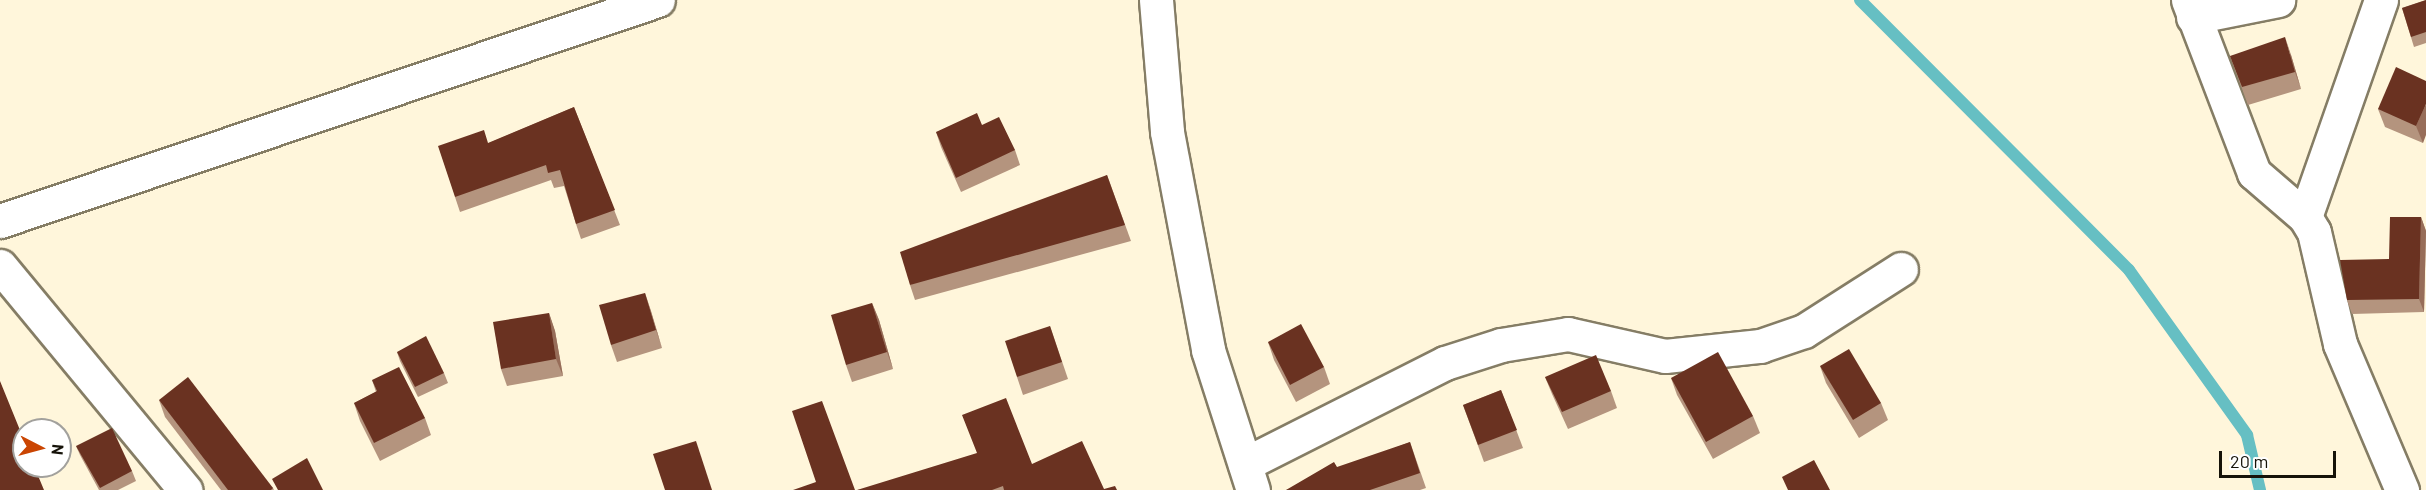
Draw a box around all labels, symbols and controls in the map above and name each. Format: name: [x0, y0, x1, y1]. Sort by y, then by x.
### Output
north arrow: [12, 418, 72, 478]
scale bar: [2222, 439, 2339, 477]
text: N: [48, 443, 68, 456]
text: 20 m: [2230, 450, 2268, 472]

